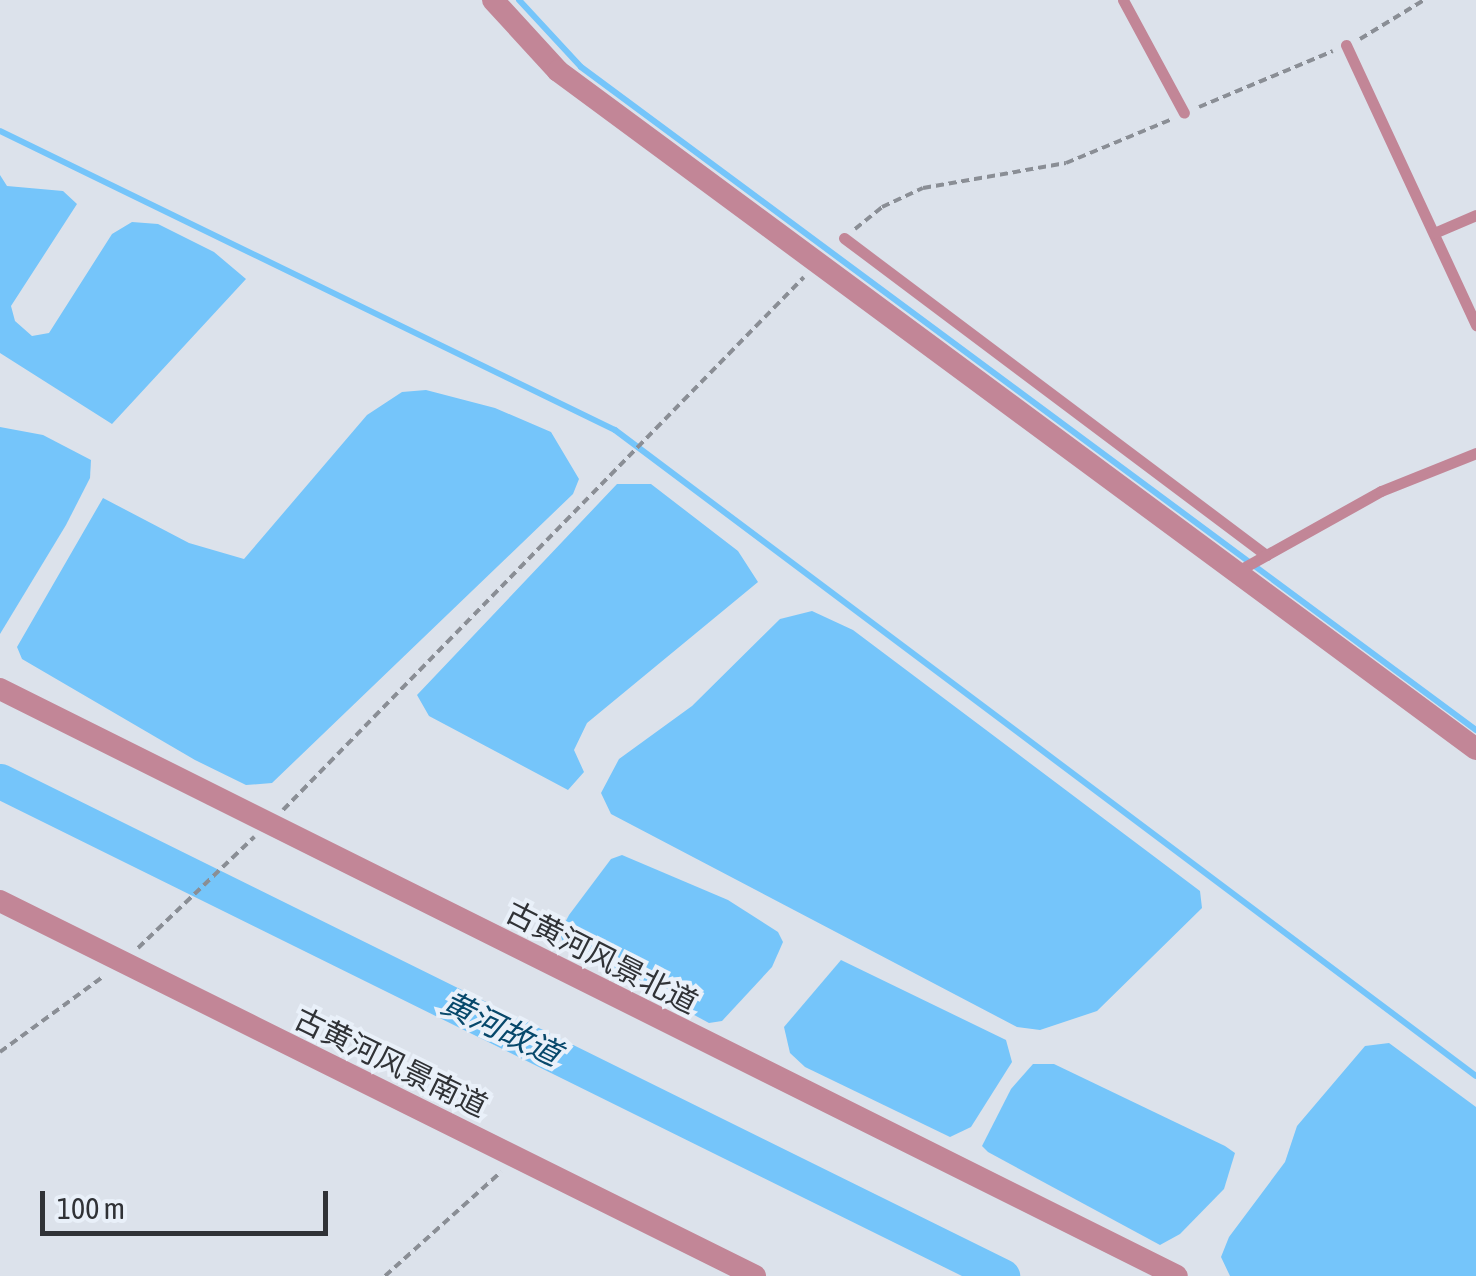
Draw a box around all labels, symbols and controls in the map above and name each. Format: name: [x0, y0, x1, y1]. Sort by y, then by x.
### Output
street label: 古黄河风景北道: [500, 893, 704, 1021]
water label: 黄河故道: [435, 984, 567, 1074]
street label: 古黄河风景南道: [289, 1000, 493, 1124]
scale bar: [45, 1171, 332, 1233]
text: 100 m: [57, 1191, 125, 1225]

